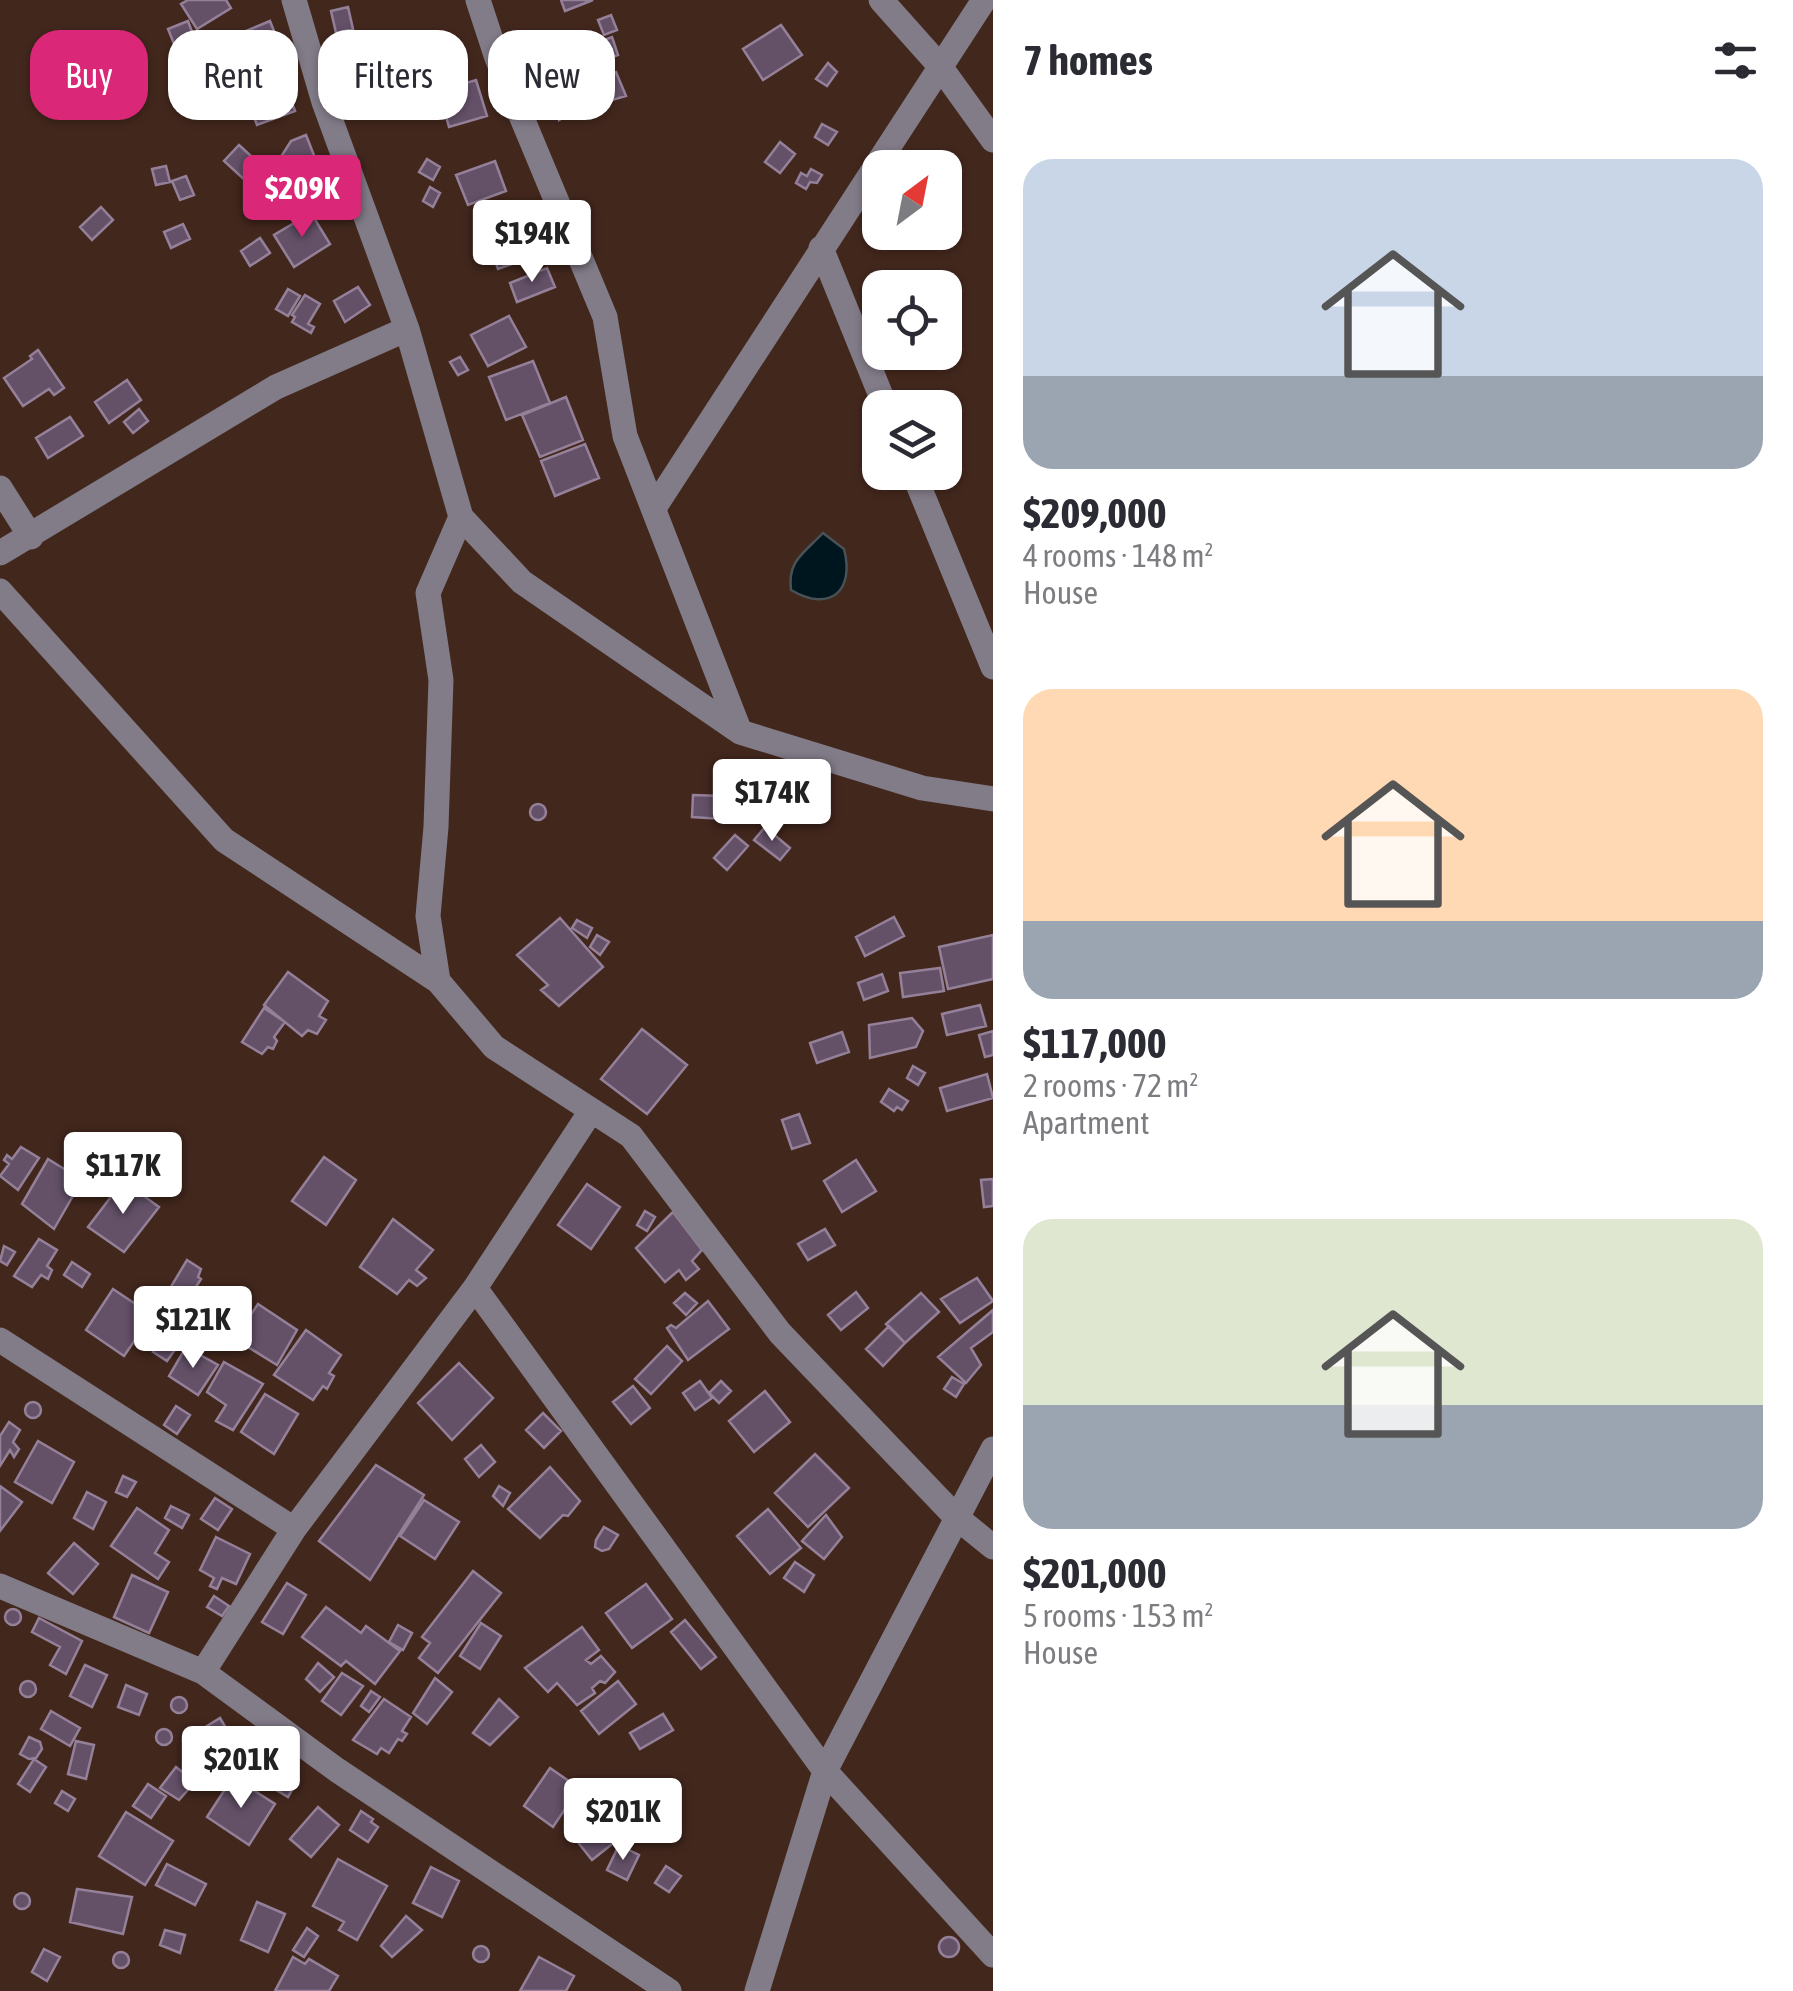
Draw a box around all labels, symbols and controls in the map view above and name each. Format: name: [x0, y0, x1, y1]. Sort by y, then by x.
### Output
chip: Buy: [30, 30, 148, 120]
chip: Rent: [168, 30, 298, 120]
chip: Filters: [318, 30, 468, 120]
chip: New: [488, 30, 615, 120]
icon: filters: [1708, 33, 1763, 88]
text: 7 homes: [1023, 36, 1153, 84]
north arrow: [862, 150, 962, 250]
map controls: [862, 150, 962, 490]
pin: $209K: [232, 155, 372, 240]
text: $209K: [265, 169, 339, 206]
pin: $194K: [462, 200, 602, 285]
text: $194K: [495, 214, 569, 251]
icon: home: [1303, 224, 1483, 404]
button: locate: [862, 270, 962, 370]
button: layers: [862, 390, 962, 490]
text: $209,000: [1023, 489, 1167, 537]
text: 4 rooms · 148 m²: [1023, 537, 1213, 574]
text: House: [1023, 574, 1098, 611]
icon: home: [1303, 754, 1483, 934]
pin: $174K: [702, 759, 842, 844]
text: $174K: [735, 773, 809, 810]
text: $117,000: [1023, 1019, 1167, 1067]
text: 2 rooms · 72 m²: [1023, 1067, 1198, 1104]
text: Apartment: [1023, 1104, 1149, 1141]
pin: $117K: [53, 1132, 193, 1217]
text: $117K: [86, 1146, 160, 1183]
icon: home: [1303, 1284, 1483, 1464]
pin: $121K: [123, 1286, 263, 1371]
text: $121K: [156, 1300, 230, 1337]
text: $201,000: [1023, 1549, 1167, 1597]
text: 5 rooms · 153 m²: [1023, 1597, 1213, 1634]
text: House: [1023, 1634, 1098, 1671]
pin: $201K: [171, 1726, 311, 1811]
text: $201K: [204, 1740, 278, 1777]
pin: $201K: [553, 1778, 693, 1863]
text: $201K: [586, 1792, 660, 1829]

